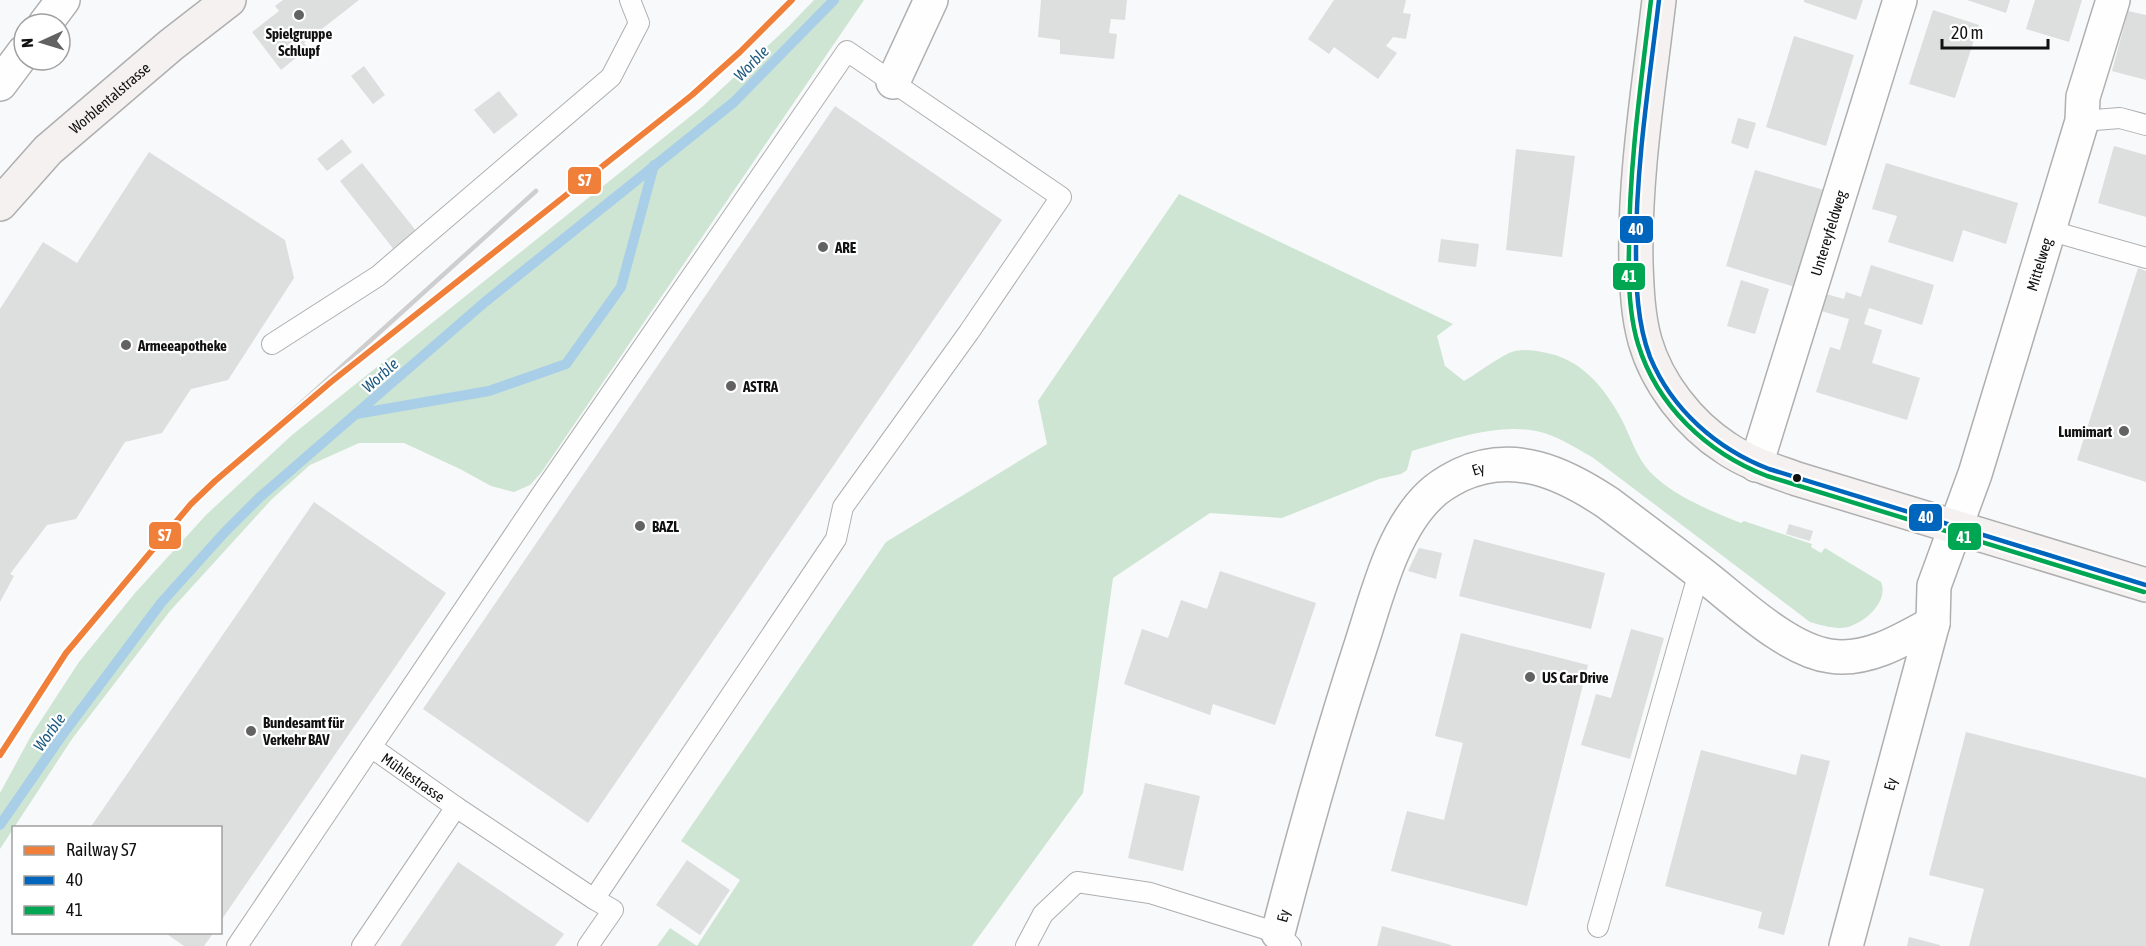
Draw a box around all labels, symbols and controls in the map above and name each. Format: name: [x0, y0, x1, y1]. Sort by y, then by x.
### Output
marker: Spielgruppe Schlupf: [292, 8, 306, 22]
north arrow: [12, 12, 72, 72]
scale bar: [1942, 12, 2048, 50]
text: 20 m: [1951, 22, 1983, 43]
place label: Spielgruppe Schlupf: [266, 25, 332, 59]
text: N: [18, 38, 36, 48]
water label: Worble: [730, 42, 772, 84]
street label: Worblentalstrasse: [66, 58, 153, 137]
line badge: S7: [567, 166, 602, 195]
text: S7: [578, 171, 592, 189]
street label: Untereyfeldweg: [1807, 188, 1849, 278]
line badge: 40: [1619, 215, 1654, 244]
text: 40: [1627, 220, 1644, 238]
street label: Mittelweg: [2023, 235, 2055, 293]
place label: ARE: [834, 239, 857, 256]
marker: ARE: [816, 240, 830, 254]
line badge: 41: [1612, 262, 1646, 291]
text: 41: [1620, 267, 1637, 285]
place label: Armeeapotheke: [137, 337, 227, 354]
marker: Armeeapotheke: [119, 338, 133, 352]
water label: Worble: [358, 354, 402, 396]
place label: ASTRA: [742, 378, 779, 395]
marker: ASTRA: [724, 379, 738, 393]
place label: Lumimart: [2058, 423, 2113, 440]
marker: Lumimart: [2117, 424, 2131, 438]
street label: Ey: [1470, 459, 1486, 478]
unlabelled marker: [1791, 472, 1803, 484]
line badge: 40: [1908, 503, 1943, 532]
text: 40: [1917, 508, 1934, 526]
place label: BAZL: [652, 518, 679, 535]
marker: BAZL: [633, 519, 647, 533]
line badge: S7: [148, 521, 182, 550]
line badge: 41: [1947, 522, 1982, 551]
text: S7: [158, 526, 172, 544]
text: 41: [1955, 528, 1972, 546]
place label: US Car Drive: [1542, 669, 1609, 686]
marker: US Car Drive: [1523, 670, 1537, 684]
water label: Worble: [29, 710, 69, 754]
place label: Bundesamt für Verkehr BAV: [262, 714, 344, 748]
marker: Bundesamt für Verkehr BAV: [244, 724, 258, 738]
street label: Mühlestrasse: [379, 749, 449, 805]
street label: Ey: [1880, 775, 1900, 792]
legend: [12, 826, 222, 934]
text: Railway S7: [66, 839, 137, 860]
text: 40: [66, 869, 83, 890]
text: 41: [66, 899, 83, 920]
street label: Ey: [1273, 907, 1292, 924]

